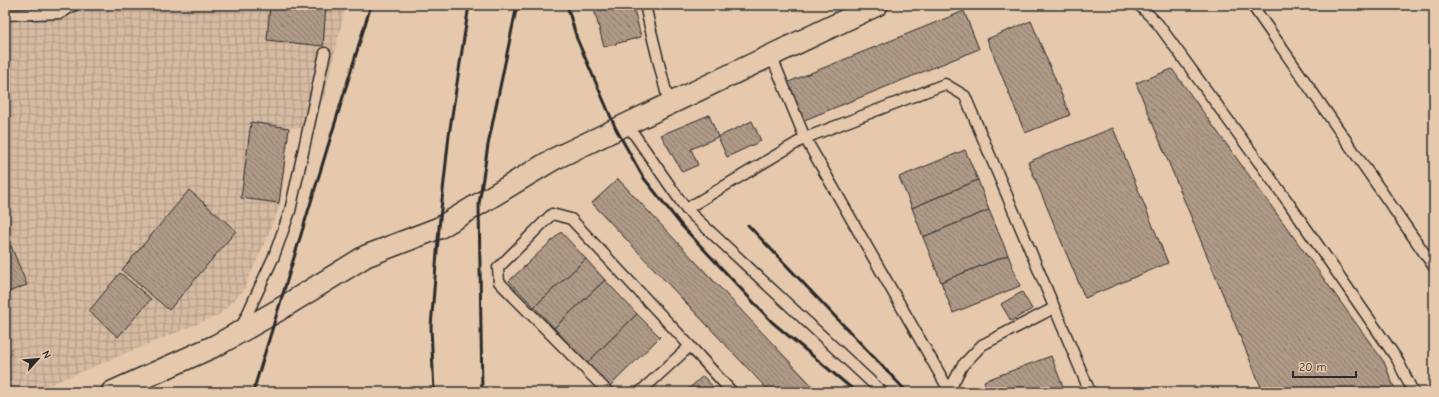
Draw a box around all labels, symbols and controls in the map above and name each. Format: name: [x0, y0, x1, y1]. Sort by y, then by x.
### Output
north arrow: [18, 339, 58, 379]
text: N: [39, 349, 54, 361]
scale bar: [1293, 353, 1356, 379]
text: 20 m: [1299, 360, 1327, 374]

